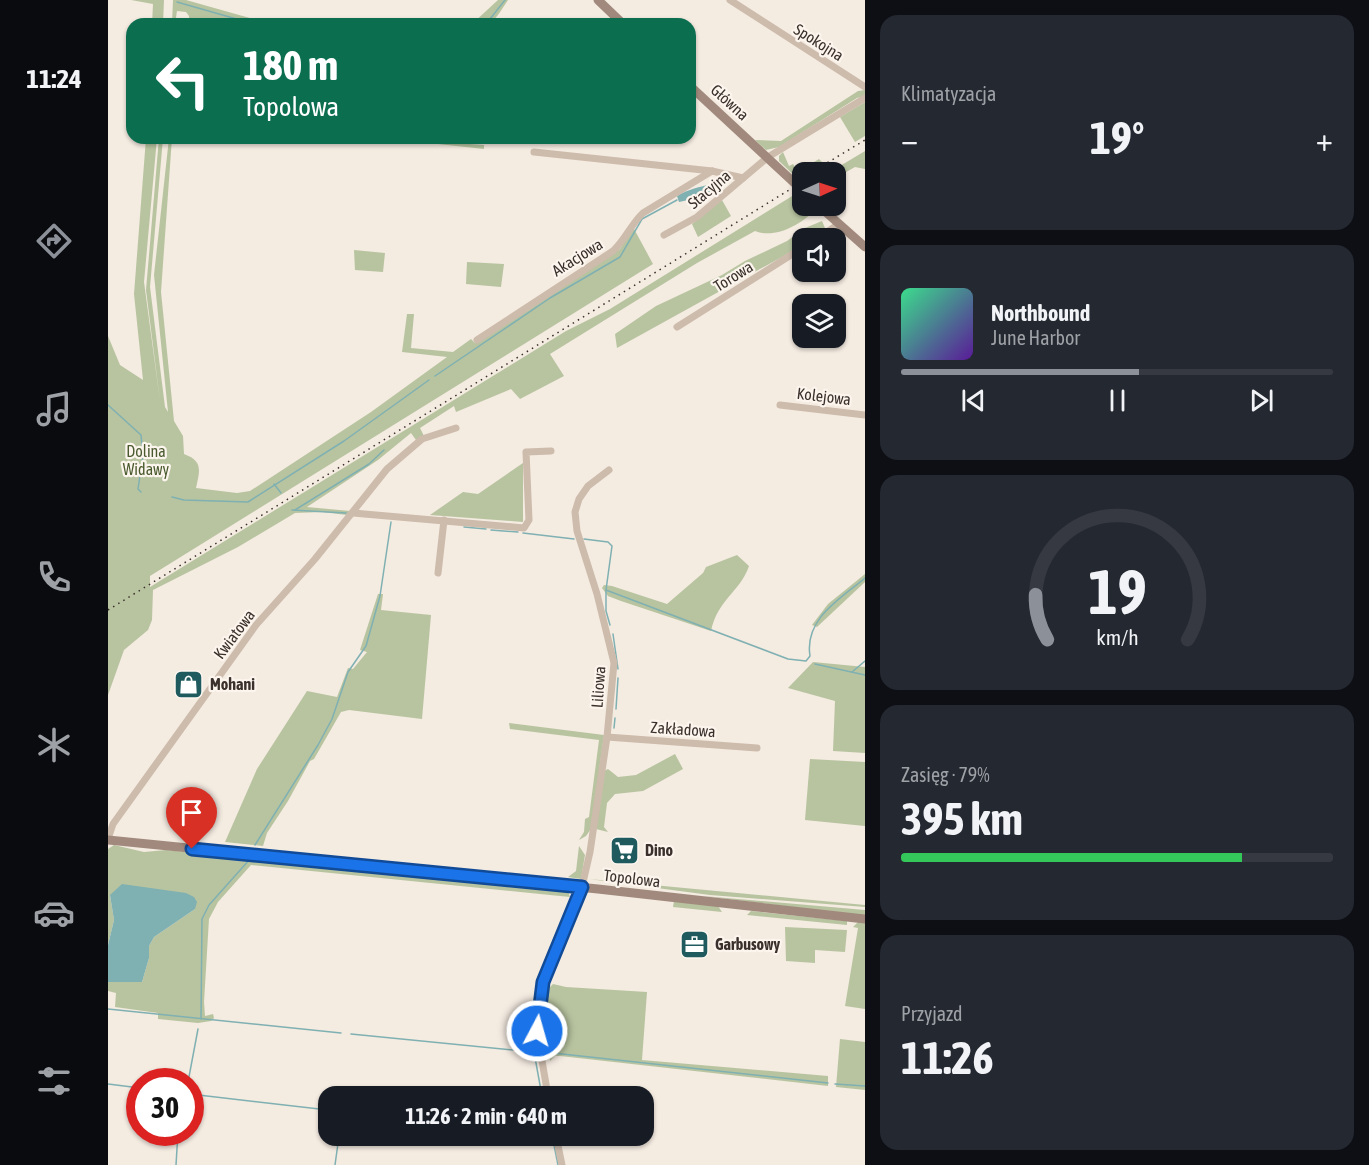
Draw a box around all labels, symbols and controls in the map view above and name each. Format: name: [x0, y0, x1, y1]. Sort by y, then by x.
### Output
street label: Spokojna: [790, 20, 847, 65]
text: 180 m: [243, 41, 338, 89]
icon: left: [144, 42, 222, 120]
text: 11:24: [26, 63, 82, 94]
street label: Główna: [707, 80, 753, 124]
text: Klimatyzacja: [901, 82, 996, 105]
text: Topolowa: [243, 91, 339, 122]
text: 19°: [1090, 112, 1144, 164]
text: −: [901, 120, 918, 158]
text: +: [1316, 120, 1333, 158]
north arrow: [792, 162, 846, 216]
map controls: [792, 162, 846, 348]
street label: Stacyjna: [684, 166, 735, 213]
icon: directions: [33, 220, 75, 262]
button: sound: [792, 228, 846, 282]
street label: Akacjowa: [548, 234, 606, 280]
street label: Torowa: [710, 257, 756, 295]
button: layers: [792, 294, 846, 348]
text: Northbound: [991, 300, 1090, 326]
text: June Harbor: [991, 326, 1080, 349]
street label: Kolejowa: [796, 384, 852, 409]
icon: previous: [957, 384, 990, 417]
icon: pause: [1101, 384, 1134, 417]
icon: next: [1245, 384, 1278, 417]
icon: music: [33, 388, 75, 430]
park label: Dolina Widawy: [123, 442, 170, 479]
icon: phone: [33, 556, 75, 598]
text: 19: [1088, 556, 1146, 627]
street label: Kwiatowa: [210, 606, 258, 662]
text: km/h: [1096, 625, 1138, 650]
street label: Liliowa: [588, 665, 608, 709]
shop icon: Mohani: [173, 668, 205, 700]
place label: Mohani: [210, 675, 255, 693]
street label: Zakładowa: [650, 718, 716, 740]
icon: climate: [33, 724, 75, 766]
text: Zasięg · 79%: [901, 763, 990, 786]
pin: [166, 787, 217, 849]
text: 395 km: [901, 793, 1023, 845]
icon: arrive: [175, 796, 208, 829]
supermarket icon: Dino: [608, 834, 640, 866]
place label: Dino: [645, 841, 673, 859]
street label: Topolowa: [603, 866, 661, 891]
icon: car: [33, 892, 75, 934]
office icon: Garbusowy: [678, 928, 710, 960]
place label: Garbusowy: [715, 935, 781, 953]
position arrow: [505, 999, 569, 1063]
text: Przyjazd: [901, 1002, 963, 1025]
text: 11:26: [901, 1032, 994, 1084]
icon: filters: [33, 1060, 75, 1102]
speed limit sign: 30: [126, 1068, 204, 1146]
text: 11:26 · 2 min · 640 m: [405, 1103, 567, 1129]

